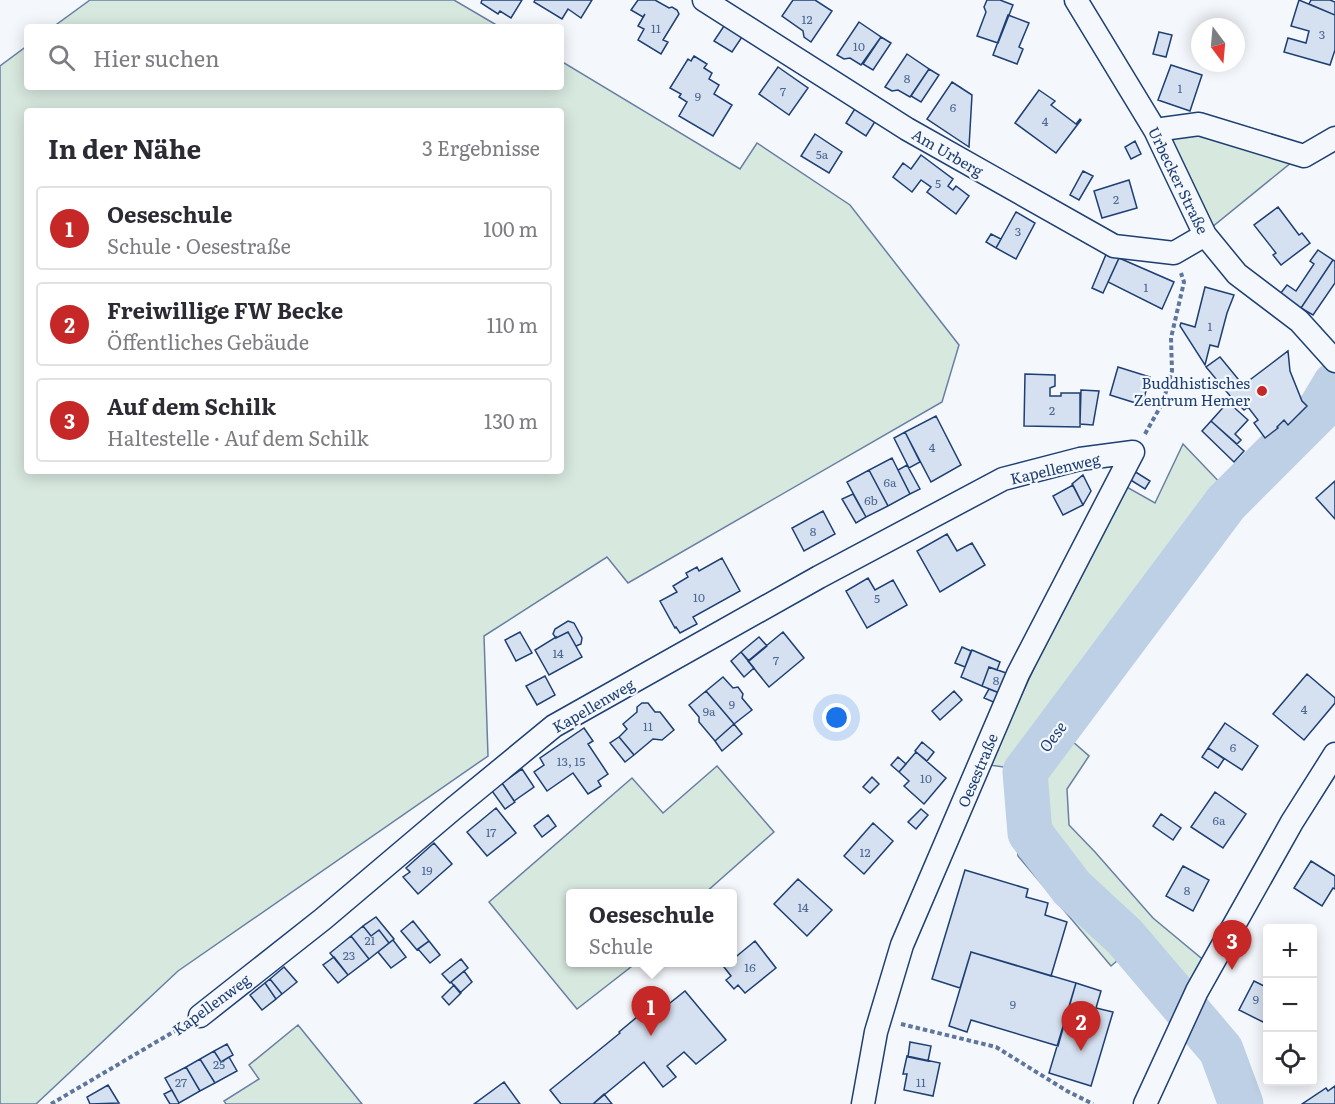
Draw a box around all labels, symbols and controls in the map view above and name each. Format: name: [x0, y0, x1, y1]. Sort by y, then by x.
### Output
house number: 12: [802, 10, 812, 28]
north arrow: [1191, 18, 1245, 72]
house number: 11: [651, 19, 661, 37]
search box: [24, 24, 564, 90]
house number: 3: [1319, 25, 1325, 43]
house number: 10: [853, 37, 865, 55]
icon: search: [45, 41, 78, 74]
text: Hier suchen: [93, 41, 220, 74]
house number: 8: [904, 69, 911, 87]
house number: 1: [1178, 79, 1183, 97]
house number: 7: [780, 82, 786, 100]
house number: 9: [695, 87, 701, 105]
house number: 6: [950, 98, 957, 116]
house number: 4: [1042, 112, 1049, 130]
street label: Am Urberg: [908, 122, 989, 182]
street label: Urbecker Straße: [1143, 122, 1215, 238]
text: In der Nähe: [48, 128, 201, 167]
text: 3 Ergebnisse: [422, 132, 540, 162]
house number: 5a: [816, 145, 829, 163]
house number: 5: [935, 174, 941, 192]
house number: 2: [1113, 190, 1119, 208]
text: Oeseschule: [107, 197, 232, 230]
text: 1: [65, 213, 74, 243]
text: 100 m: [483, 213, 538, 243]
house number: 3: [1015, 222, 1021, 240]
text: Schule · Oesestraße: [107, 230, 291, 260]
house number: 1: [1144, 278, 1149, 296]
text: Freiwillige FW Becke: [107, 293, 343, 326]
text: 2: [64, 309, 75, 339]
text: 110 m: [487, 309, 538, 339]
house number: 1: [1208, 317, 1213, 335]
text: Öffentliches Gebäude: [107, 326, 309, 356]
place label: Buddhistisches Zentrum Hemer: [1134, 371, 1250, 411]
marker: Buddhistisches Zentrum Hemer: [1255, 384, 1269, 398]
text: Auf dem Schilk: [107, 389, 276, 422]
house number: 2: [1049, 401, 1055, 419]
text: 3: [64, 405, 75, 435]
text: 130 m: [484, 405, 538, 435]
text: Haltestelle · Auf dem Schilk: [107, 422, 369, 452]
house number: 4: [929, 438, 936, 456]
street label: Kapellenweg: [1008, 446, 1103, 490]
house number: 6a: [884, 473, 897, 491]
house number: 6b: [864, 491, 878, 509]
house number: 8: [810, 522, 817, 540]
house number: 10: [693, 588, 705, 606]
house number: 5: [874, 589, 880, 607]
house number: 14: [552, 644, 564, 662]
house number: 7: [773, 651, 779, 669]
house number: 8: [993, 671, 1000, 689]
street label: Kapellenweg: [548, 672, 639, 738]
house number: 9: [729, 695, 735, 713]
house number: 4: [1301, 700, 1308, 718]
house number: 9a: [703, 702, 716, 720]
your location: [822, 703, 851, 732]
water label: Oese: [1032, 715, 1072, 757]
house number: 11: [643, 717, 653, 735]
street label: Oesestraße: [951, 729, 1003, 811]
house number: 6: [1230, 738, 1237, 756]
house number: 13, 15: [557, 752, 585, 770]
house number: 10: [920, 769, 932, 787]
house number: 6a: [1213, 811, 1226, 829]
house number: 17: [486, 823, 496, 841]
house number: 12: [860, 843, 870, 861]
house number: 19: [421, 861, 433, 879]
house number: 8: [1184, 881, 1191, 899]
popup: [566, 889, 737, 967]
text: Oeseschule: [589, 897, 714, 930]
house number: 14: [797, 898, 809, 916]
pin: 3: [1212, 920, 1252, 970]
map controls: [1263, 924, 1317, 1086]
button: +: [1263, 924, 1317, 978]
text: Schule: [589, 930, 653, 960]
house number: 21: [365, 931, 376, 949]
house number: 23: [343, 946, 355, 964]
house number: 16: [744, 958, 756, 976]
street label: Kapellenweg: [167, 967, 255, 1040]
button: −: [1263, 978, 1317, 1032]
pin: 1: [632, 986, 670, 1036]
house number: 9: [1253, 990, 1259, 1008]
house number: 9: [1010, 995, 1016, 1013]
pin: 2: [1062, 1002, 1100, 1051]
button: locate: [1263, 1032, 1317, 1086]
house number: 25: [213, 1055, 225, 1073]
house number: 27: [175, 1073, 187, 1091]
house number: 11: [916, 1073, 926, 1091]

